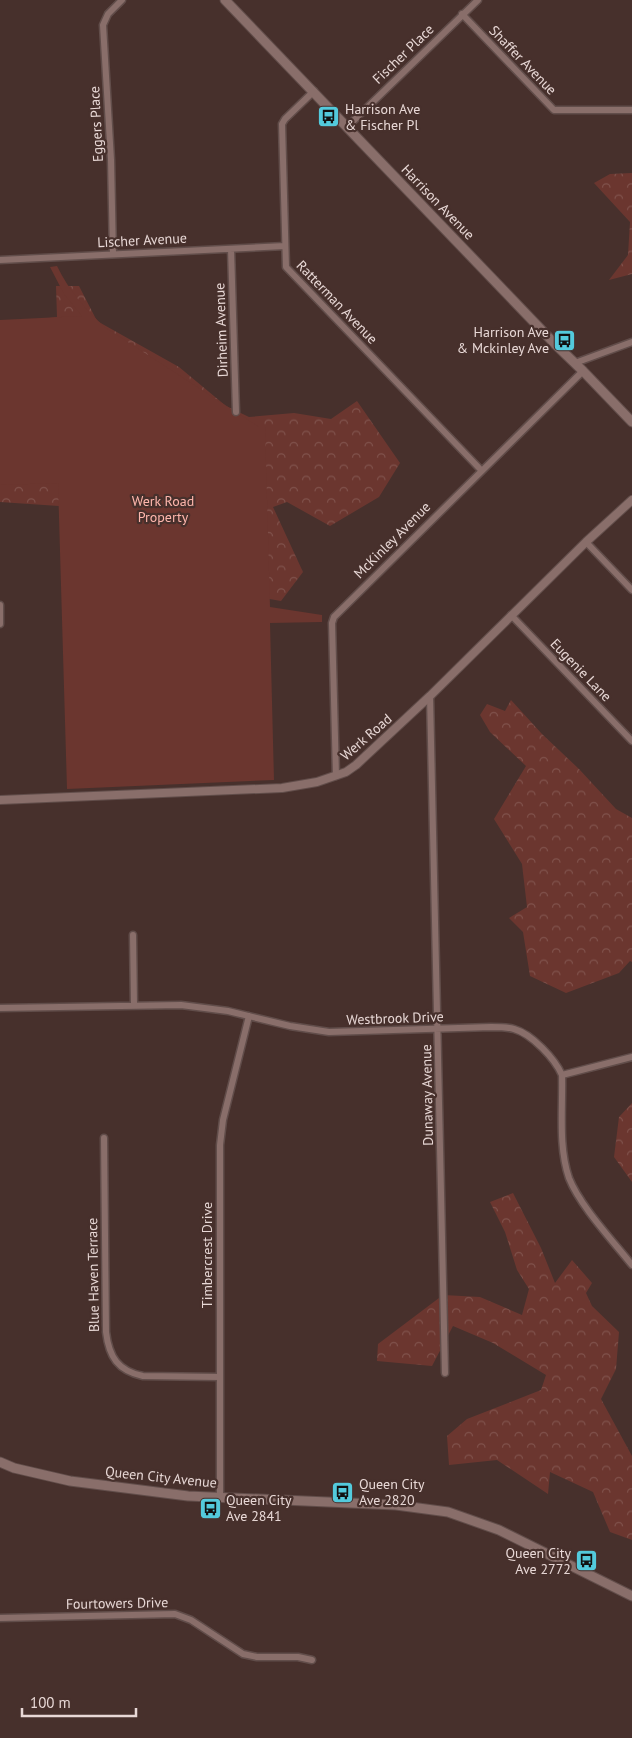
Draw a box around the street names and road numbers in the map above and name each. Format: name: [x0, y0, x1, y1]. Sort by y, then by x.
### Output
street label: Fischer Place: [369, 20, 437, 88]
street label: Shaffer Avenue: [485, 21, 561, 99]
street label: Eggers Place: [85, 86, 107, 162]
street label: Harrison Avenue: [398, 161, 478, 243]
street label: Lischer Avenue: [97, 229, 187, 251]
street label: Ratterman Avenue: [293, 256, 381, 348]
street label: Dirheim Avenue: [210, 282, 232, 378]
street label: McKinley Avenue: [350, 498, 434, 582]
street label: Eugenie Lane: [547, 635, 615, 705]
street label: Werk Road: [336, 710, 396, 764]
street label: Westbrook Drive: [346, 1007, 444, 1029]
street label: Dunaway Avenue: [417, 1044, 437, 1146]
street label: Timbercrest Drive: [198, 1202, 216, 1308]
street label: Blue Haven Terrace: [83, 1218, 103, 1332]
street label: Queen City Avenue: [104, 1462, 218, 1492]
street label: Fourtowers Drive: [66, 1593, 168, 1613]

